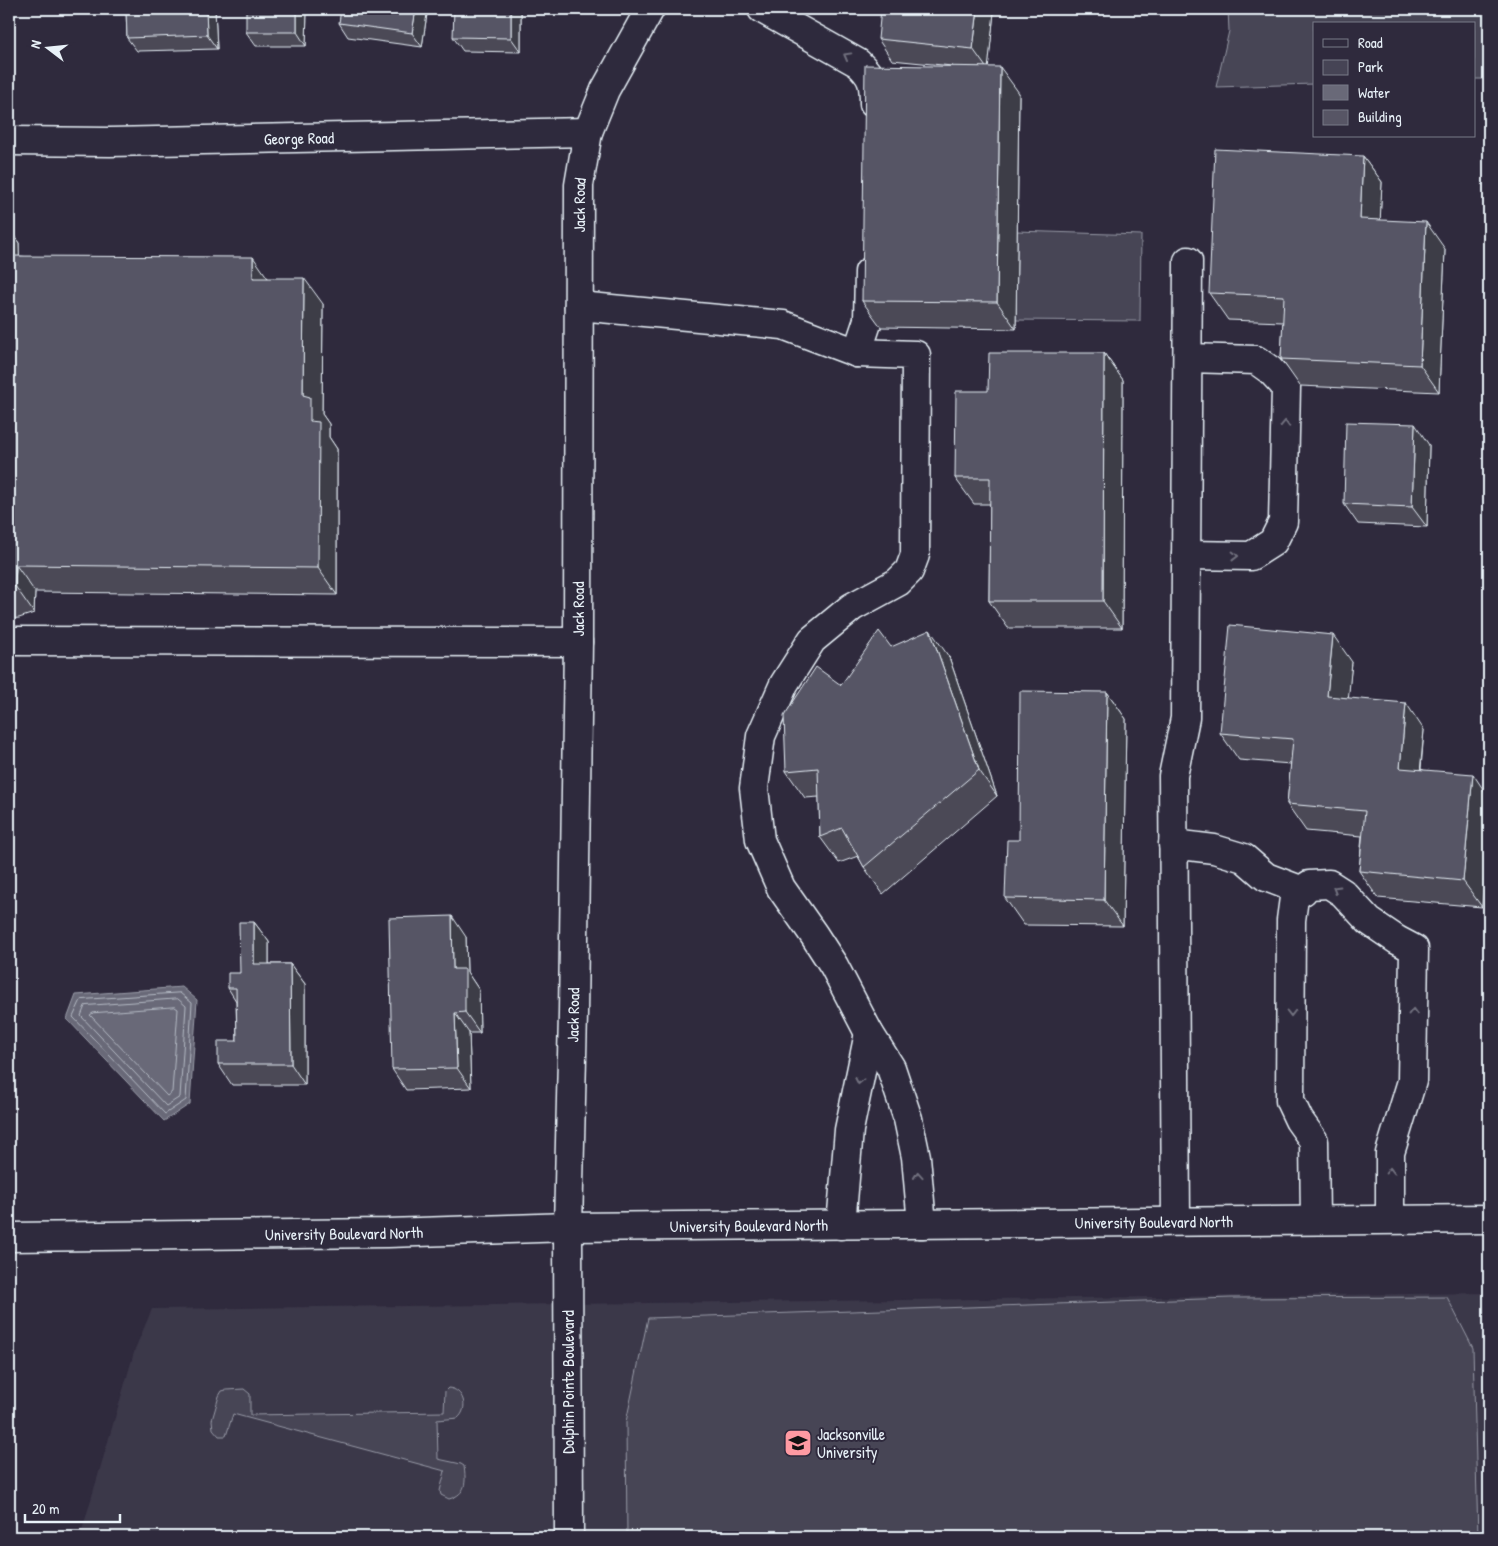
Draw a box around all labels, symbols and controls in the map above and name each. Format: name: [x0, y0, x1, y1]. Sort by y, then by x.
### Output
north arrow: [22, 22, 72, 72]
legend: [1313, 22, 1476, 138]
text: Road: [1358, 32, 1383, 53]
text: N: [25, 38, 45, 50]
one-way arrow: [843, 53, 852, 63]
text: Park: [1358, 56, 1383, 77]
text: Water: [1358, 82, 1390, 103]
text: Building: [1358, 106, 1402, 127]
street label: George Road: [264, 126, 334, 150]
street label: Jack Road: [568, 176, 591, 233]
one-way arrow: [1280, 420, 1291, 428]
one-way arrow: [1232, 551, 1239, 561]
street label: Jack Road: [567, 582, 589, 637]
one-way arrow: [1332, 885, 1341, 895]
street label: Jack Road: [561, 987, 584, 1043]
one-way arrow: [1408, 1007, 1418, 1015]
one-way arrow: [1286, 1009, 1296, 1017]
one-way arrow: [855, 1076, 865, 1085]
one-way arrow: [1385, 1166, 1395, 1174]
one-way arrow: [912, 1171, 923, 1179]
street label: University Boulevard North: [1075, 1210, 1233, 1234]
street label: University Boulevard North: [670, 1214, 828, 1237]
street label: University Boulevard North: [265, 1221, 424, 1245]
street label: Dolphin Pointe Boulevard: [557, 1310, 579, 1454]
place label: Jacksonville University: [817, 1423, 886, 1463]
school or university icon: Jacksonville University: [783, 1428, 813, 1458]
scale bar: [25, 1491, 120, 1523]
text: 20 m: [32, 1498, 59, 1519]

